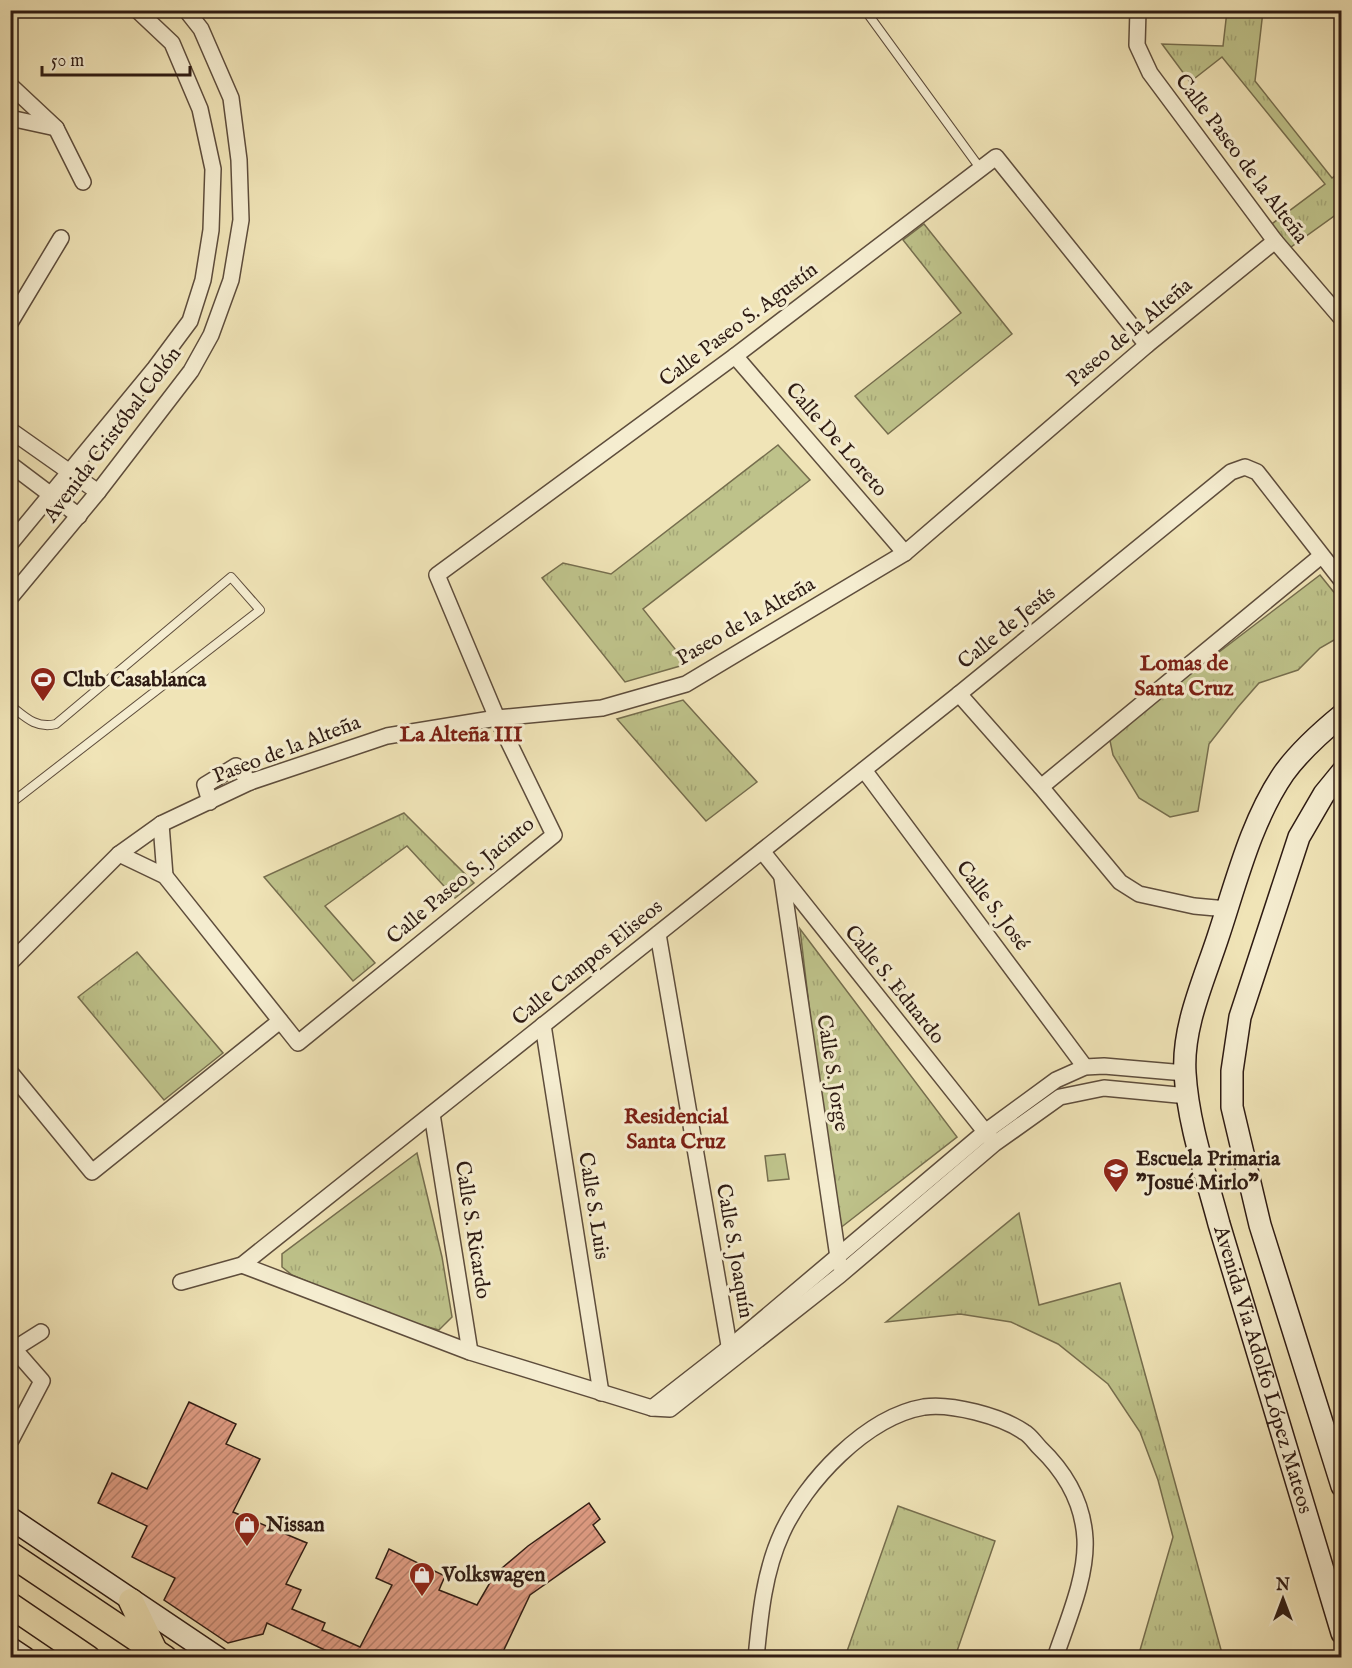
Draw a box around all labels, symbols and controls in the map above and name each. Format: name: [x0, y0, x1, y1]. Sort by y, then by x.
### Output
scale bar: [42, 39, 190, 77]
text: 50 m: [51, 50, 84, 73]
street label: Calle Paseo de la Alteña: [1168, 69, 1314, 250]
street label: Calle Paseo S. Agustín: [654, 257, 824, 393]
street label: Paseo de la Alteña: [1062, 272, 1199, 393]
street label: Avenida Cristóbal Colón: [37, 342, 188, 529]
street label: Calle De Loreto: [779, 377, 893, 503]
street label: Paseo de la Alteña: [672, 571, 821, 673]
street label: Calle de Jesús: [952, 580, 1062, 676]
district label: Lomas de Santa Cruz: [1134, 650, 1235, 703]
sports icon: Club Casablanca: [28, 665, 58, 703]
place label: Club Casablanca: [63, 667, 207, 694]
street label: Paseo de la Alteña: [209, 709, 365, 791]
district label: La Alteña III: [400, 721, 523, 749]
street label: Calle Paseo S. Jacinto: [382, 811, 540, 951]
street label: Calle S. José: [949, 856, 1035, 957]
street label: Calle Campos Eliseos: [507, 894, 669, 1032]
street label: Calle S. Eduardo: [838, 920, 950, 1050]
street label: Calle S. Jorge: [809, 1013, 855, 1134]
district label: Residencial Santa Cruz: [624, 1103, 729, 1156]
place label: Escuela Primaria "Josué Mirlo": [1136, 1146, 1281, 1197]
street label: Calle S. Luis: [571, 1150, 615, 1262]
school or university icon: Escuela Primaria "Josué Mirlo": [1101, 1156, 1131, 1194]
street label: Calle S. Ricardo: [448, 1159, 496, 1301]
street label: Calle S. Joaquín: [709, 1182, 759, 1320]
street label: Avenida Via Adolfo López Mateos: [1207, 1222, 1319, 1517]
shop icon: Nissan: [232, 1510, 262, 1548]
place label: Nissan: [265, 1512, 325, 1539]
shop icon: Volkswagen: [407, 1560, 437, 1598]
place label: Volkswagen: [441, 1562, 545, 1589]
north arrow: [1253, 1569, 1313, 1629]
text: N: [1275, 1576, 1290, 1596]

